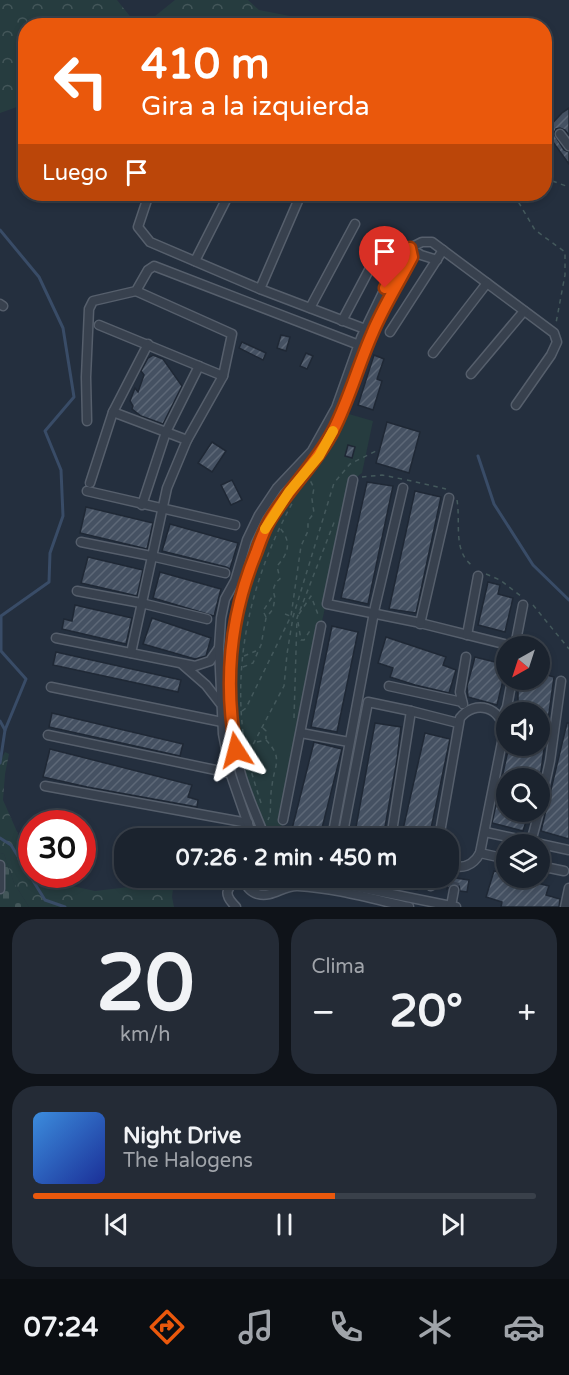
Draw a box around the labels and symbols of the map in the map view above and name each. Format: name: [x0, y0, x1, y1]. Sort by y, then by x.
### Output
pin: [359, 226, 410, 288]
north arrow: [496, 636, 550, 690]
position arrow: [204, 718, 268, 782]
speed limit sign: 30: [18, 810, 96, 888]

